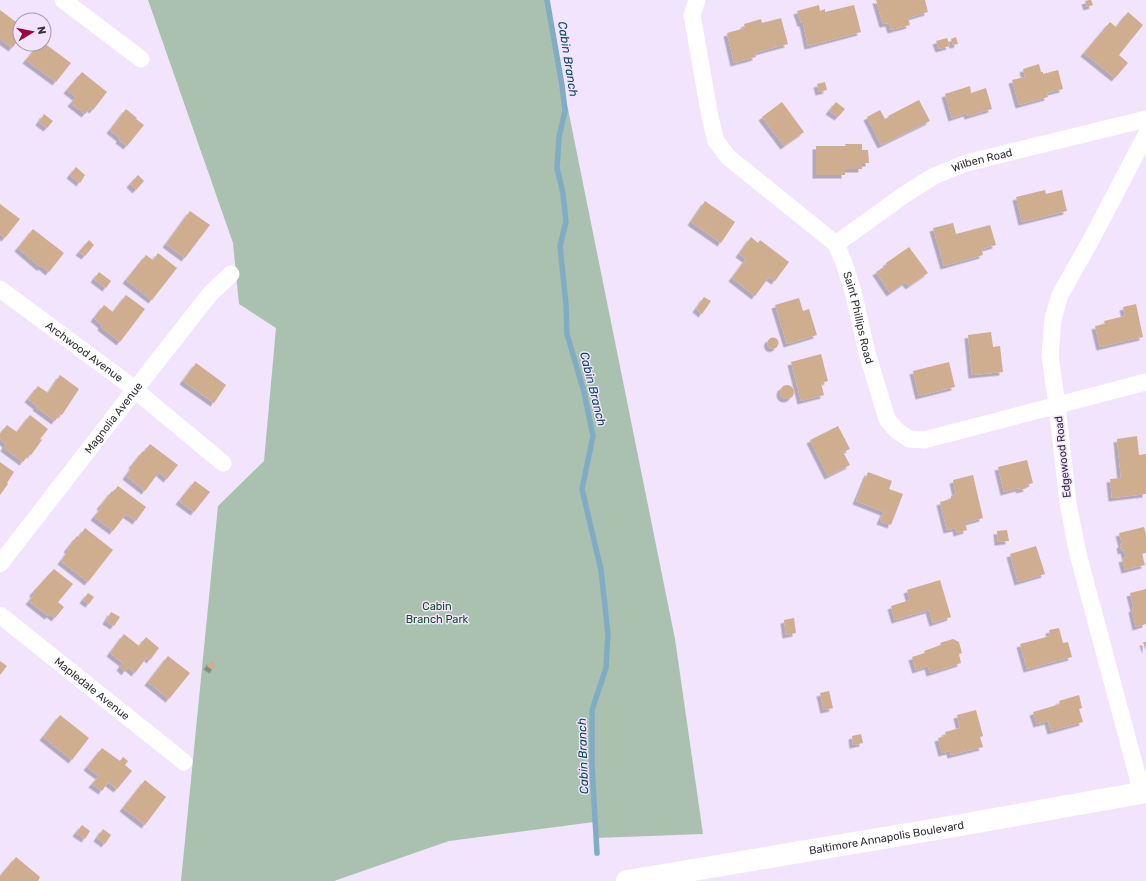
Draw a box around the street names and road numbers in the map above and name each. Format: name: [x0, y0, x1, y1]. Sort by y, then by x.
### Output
street label: Wilben Road: [950, 145, 1014, 175]
street label: Saint Phillips Road: [841, 270, 876, 365]
street label: Archwood Avenue: [43, 319, 126, 384]
street label: Magnolia Avenue: [82, 379, 145, 456]
street label: Edgewood Road: [1052, 415, 1074, 499]
street label: Mapledale Avenue: [52, 655, 132, 723]
street label: Baltimore Annapolis Boulevard: [808, 818, 965, 857]

